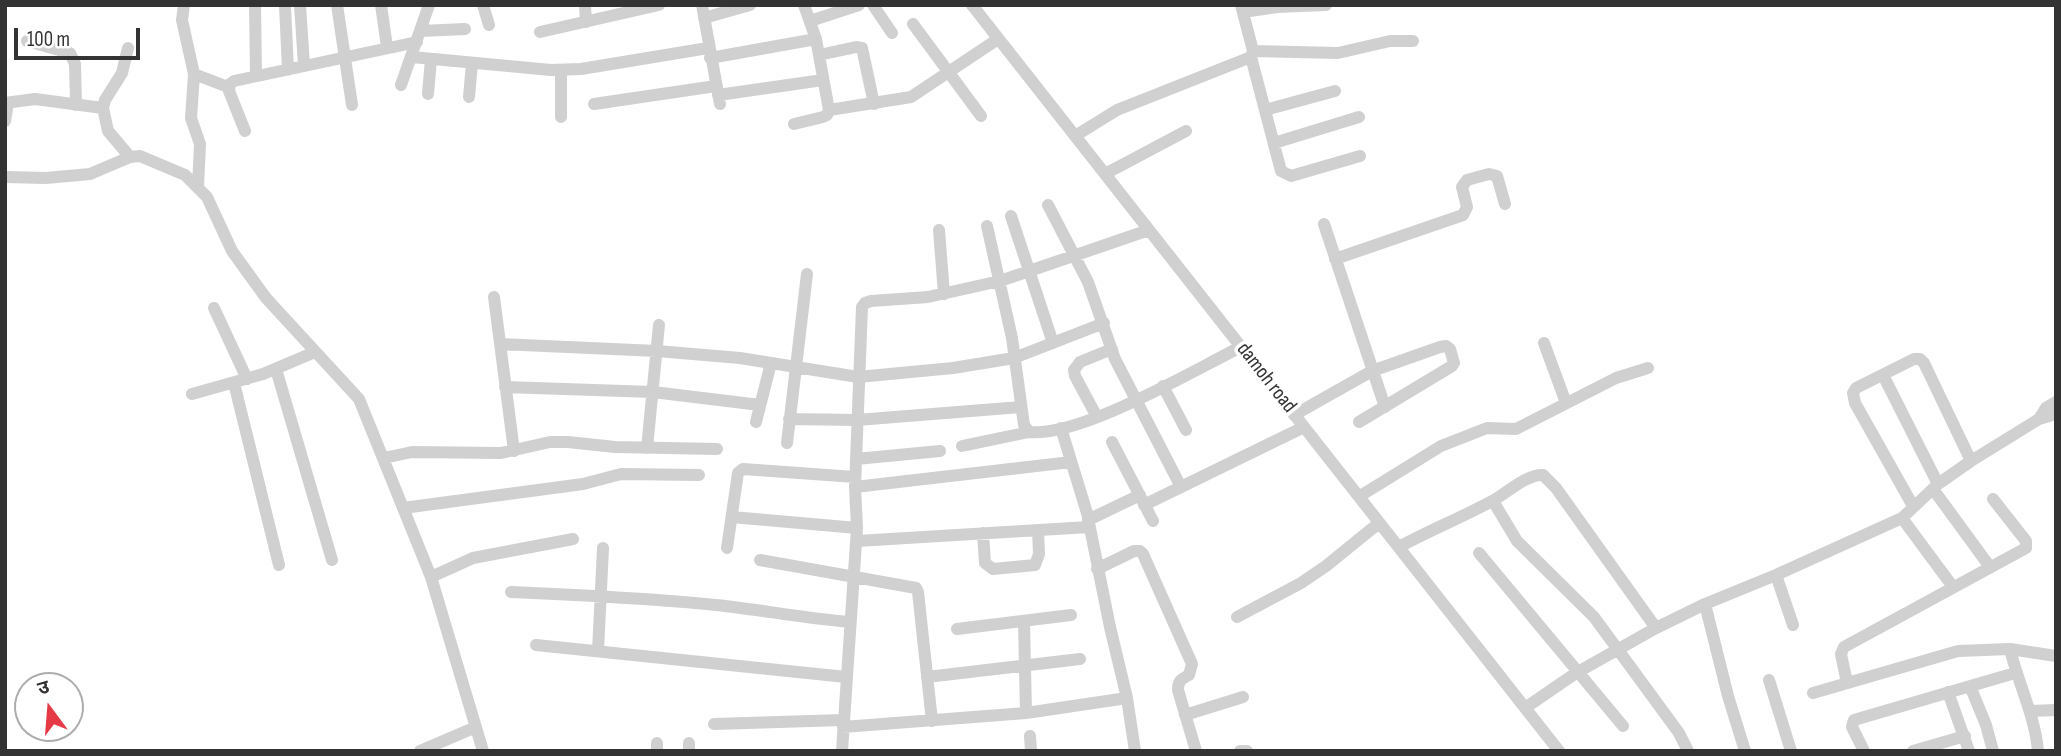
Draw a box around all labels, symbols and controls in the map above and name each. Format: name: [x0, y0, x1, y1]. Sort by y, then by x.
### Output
scale bar: [18, 14, 144, 58]
text: 100 m: [27, 27, 70, 52]
street label: damoh road: [1231, 338, 1301, 418]
north arrow: [14, 672, 84, 742]
text: उ: [35, 676, 52, 701]

